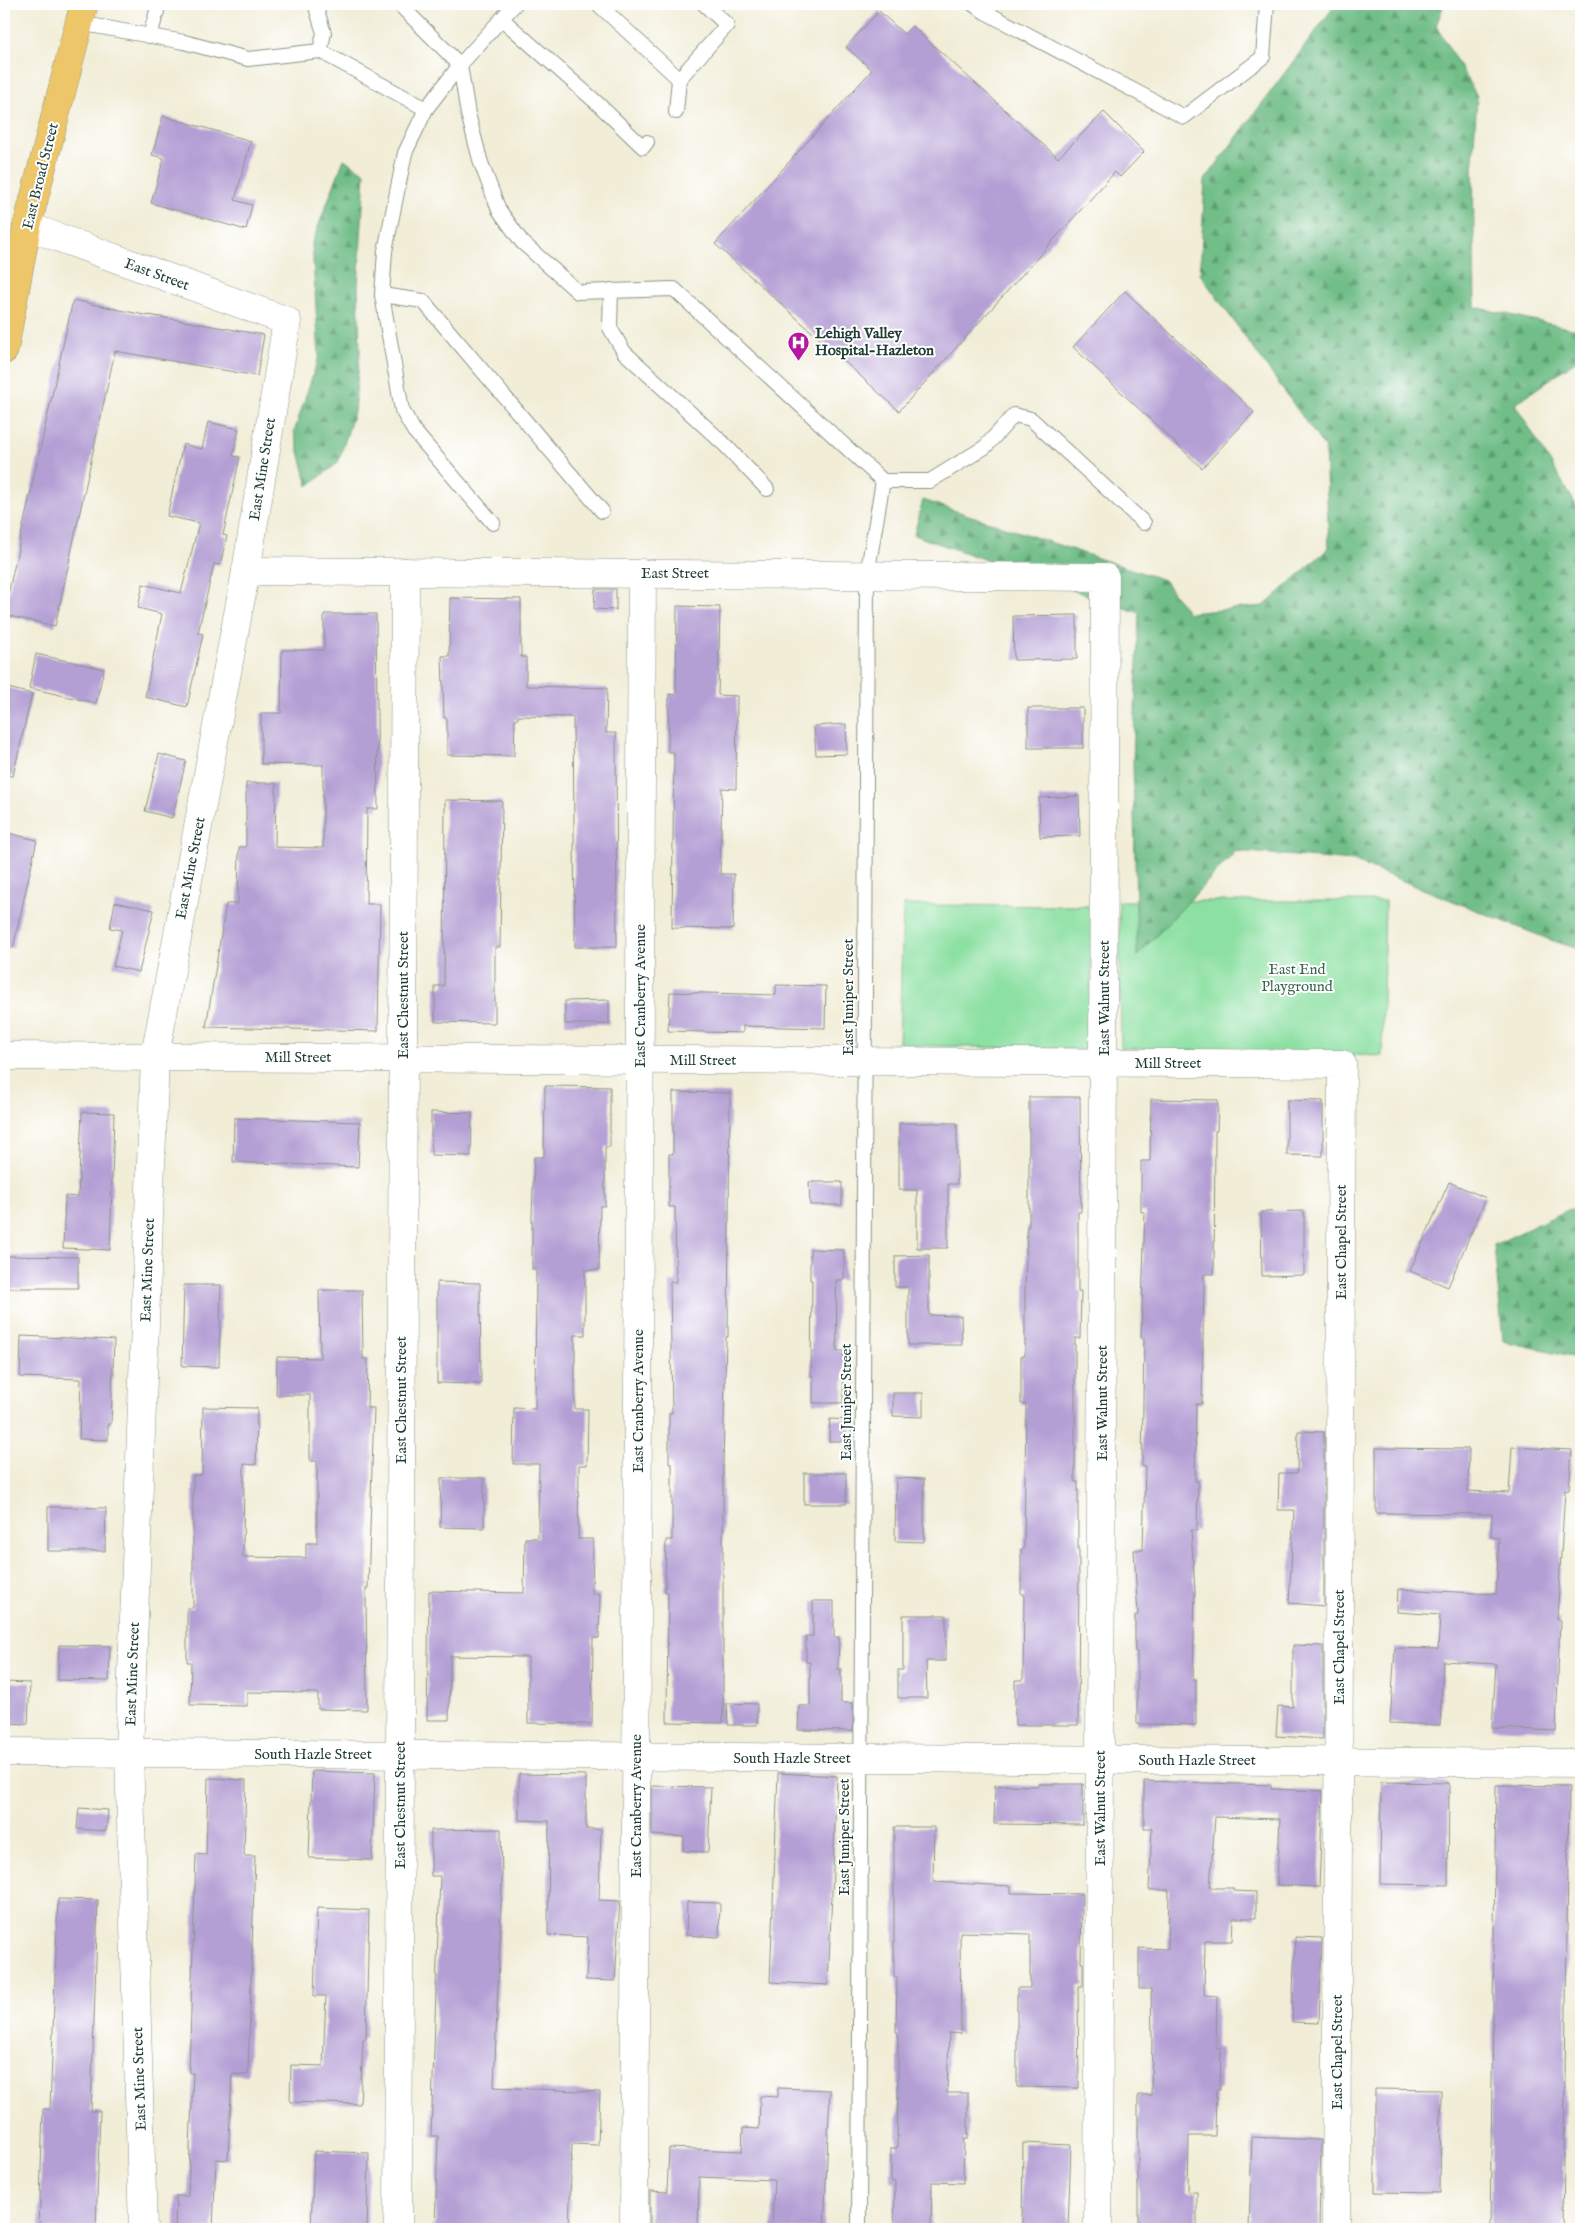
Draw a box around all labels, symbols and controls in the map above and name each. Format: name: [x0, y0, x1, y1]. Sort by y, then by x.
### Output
street label: East Broad Street: [18, 121, 63, 231]
street label: East Street: [122, 254, 192, 295]
place label: Lehigh Valley Hospital-Hazleton: [815, 324, 934, 360]
hospital icon: Lehigh Valley Hospital-Hazleton: [787, 330, 811, 361]
street label: East Mine Street: [245, 416, 280, 522]
street label: East Street: [641, 564, 709, 583]
street label: East Mine Street: [171, 815, 210, 921]
street label: East Cranberry Avenue: [631, 924, 650, 1068]
street label: East Chestnut Street: [394, 931, 413, 1059]
street label: East Juniper Street: [839, 938, 858, 1056]
street label: East Walnut Street: [1095, 940, 1114, 1056]
park label: East End Playground: [1261, 960, 1334, 996]
street label: Mill Street: [265, 1048, 331, 1067]
street label: Mill Street: [670, 1051, 736, 1070]
street label: Mill Street: [1135, 1054, 1201, 1073]
street label: East Chapel Street: [1332, 1184, 1351, 1300]
street label: East Mine Street: [136, 1218, 159, 1322]
street label: East Cranberry Avenue: [629, 1329, 648, 1473]
street label: East Chestnut Street: [392, 1336, 411, 1464]
street label: East Juniper Street: [837, 1343, 856, 1461]
street label: East Walnut Street: [1093, 1345, 1112, 1461]
street label: East Chapel Street: [1330, 1589, 1349, 1705]
street label: East Mine Street: [121, 1622, 144, 1726]
street label: East Cranberry Avenue: [627, 1734, 646, 1878]
street label: East Chestnut Street: [391, 1741, 410, 1869]
street label: South Hazle Street: [254, 1745, 372, 1764]
street label: South Hazle Street: [733, 1749, 851, 1768]
street label: East Walnut Street: [1091, 1750, 1110, 1866]
street label: South Hazle Street: [1138, 1751, 1256, 1770]
street label: East Juniper Street: [835, 1778, 854, 1896]
street label: East Chapel Street: [1328, 1994, 1347, 2110]
street label: East Mine Street: [128, 2027, 151, 2131]

